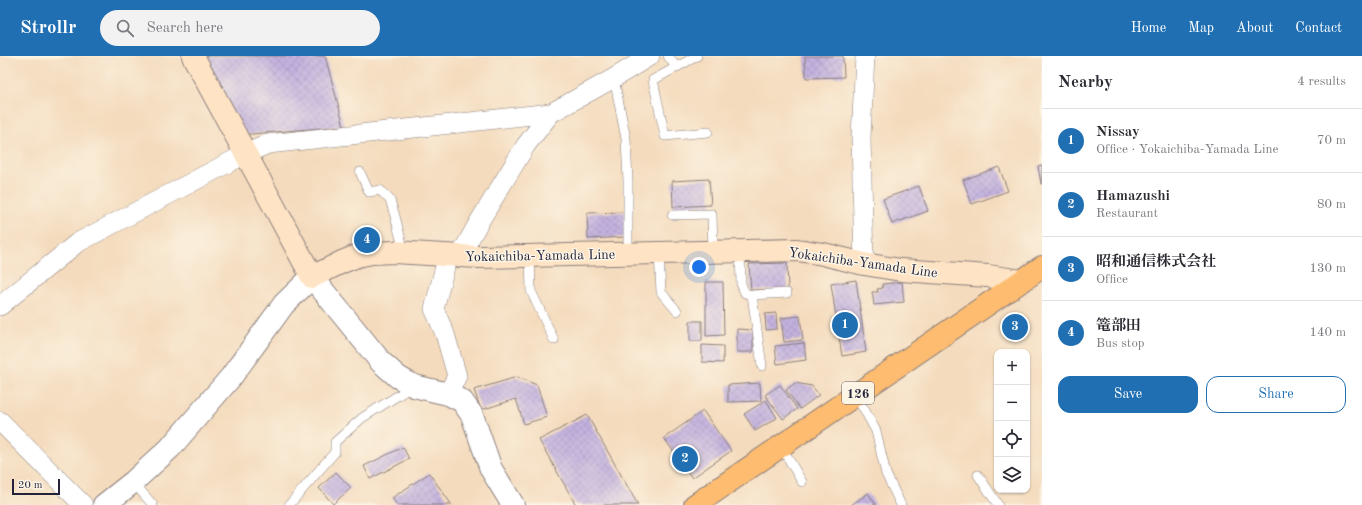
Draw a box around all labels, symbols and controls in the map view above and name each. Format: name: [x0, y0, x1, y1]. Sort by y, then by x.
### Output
search box: [100, 10, 380, 46]
icon: search: [114, 17, 136, 39]
text: Strollr: [20, 19, 76, 38]
text: Search here: [146, 21, 223, 36]
text: Home: [1131, 21, 1166, 35]
text: Map: [1188, 21, 1214, 35]
text: About: [1236, 21, 1273, 35]
text: Contact: [1295, 21, 1342, 35]
text: Nearby: [1058, 74, 1113, 91]
text: 4 results: [1297, 75, 1346, 88]
text: Nissay: [1096, 125, 1140, 140]
text: 1: [1067, 134, 1075, 147]
text: 70 m: [1317, 134, 1346, 147]
text: Office · Yokaichiba-Yamada Line: [1096, 143, 1279, 156]
text: Hamazushi: [1096, 189, 1170, 204]
text: 2: [1067, 198, 1075, 211]
text: 80 m: [1317, 198, 1346, 211]
text: Restaurant: [1096, 207, 1158, 220]
pin: 4: [354, 225, 380, 255]
street label: Yokaichiba-Yamada Line: [787, 246, 938, 280]
street label: Yokaichiba-Yamada Line: [465, 248, 615, 264]
text: 昭和通信株式会社: [1096, 255, 1216, 270]
your location: [689, 257, 709, 277]
text: 3: [1067, 262, 1075, 275]
text: 130 m: [1309, 262, 1346, 275]
text: Office: [1096, 273, 1128, 286]
pin: 1: [832, 310, 858, 340]
pin: 3: [1002, 312, 1028, 342]
text: 篭部田: [1096, 319, 1141, 334]
text: 4: [1067, 326, 1075, 339]
text: 140 m: [1309, 326, 1346, 339]
text: Bus stop: [1096, 337, 1145, 350]
map controls: [994, 349, 1030, 493]
button: +: [994, 349, 1030, 385]
button: Save: [1058, 376, 1198, 413]
button: Share: [1206, 376, 1346, 413]
road number: 126: [842, 382, 874, 404]
button: −: [994, 385, 1030, 421]
button: locate: [994, 421, 1030, 457]
pin: 2: [672, 444, 698, 474]
button: layers: [994, 457, 1030, 493]
scale bar: [12, 477, 60, 496]
text: 20 m: [18, 480, 43, 491]

